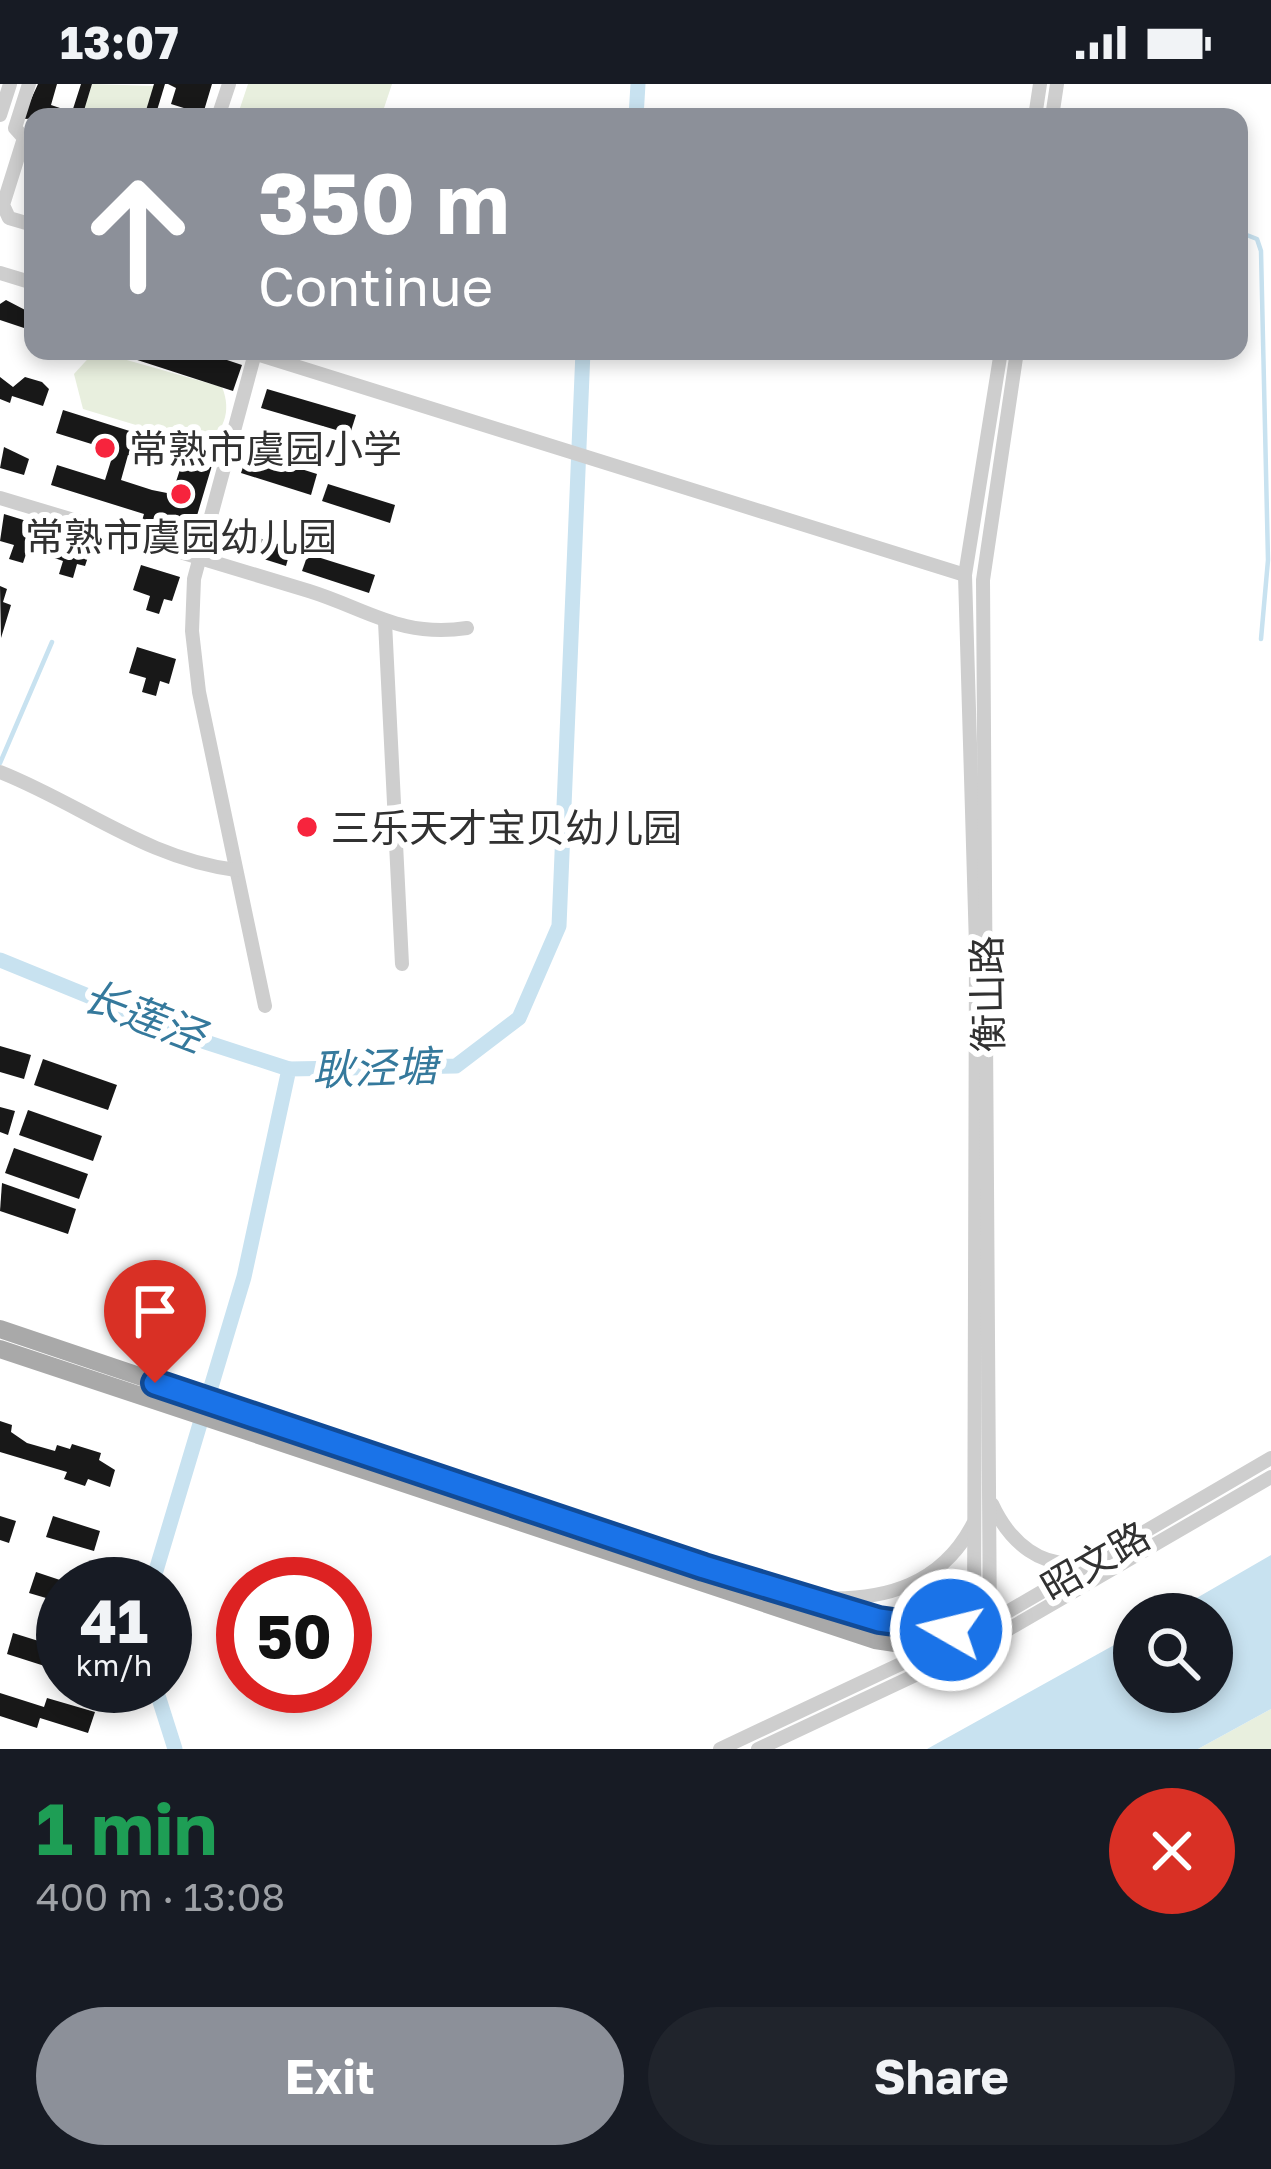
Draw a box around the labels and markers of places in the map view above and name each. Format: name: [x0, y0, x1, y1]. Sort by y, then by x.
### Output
place label: 常熟市虞园小学: [129, 425, 402, 472]
marker: 常熟市虞园小学: [92, 435, 118, 461]
marker: 常熟市虞园幼儿园: [168, 481, 194, 507]
place label: 常熟市虞园幼儿园: [25, 513, 337, 560]
place label: 三乐天才宝贝幼儿园: [331, 804, 682, 851]
marker: 三乐天才宝贝幼儿园: [294, 814, 320, 840]
pin: [104, 1260, 206, 1383]

